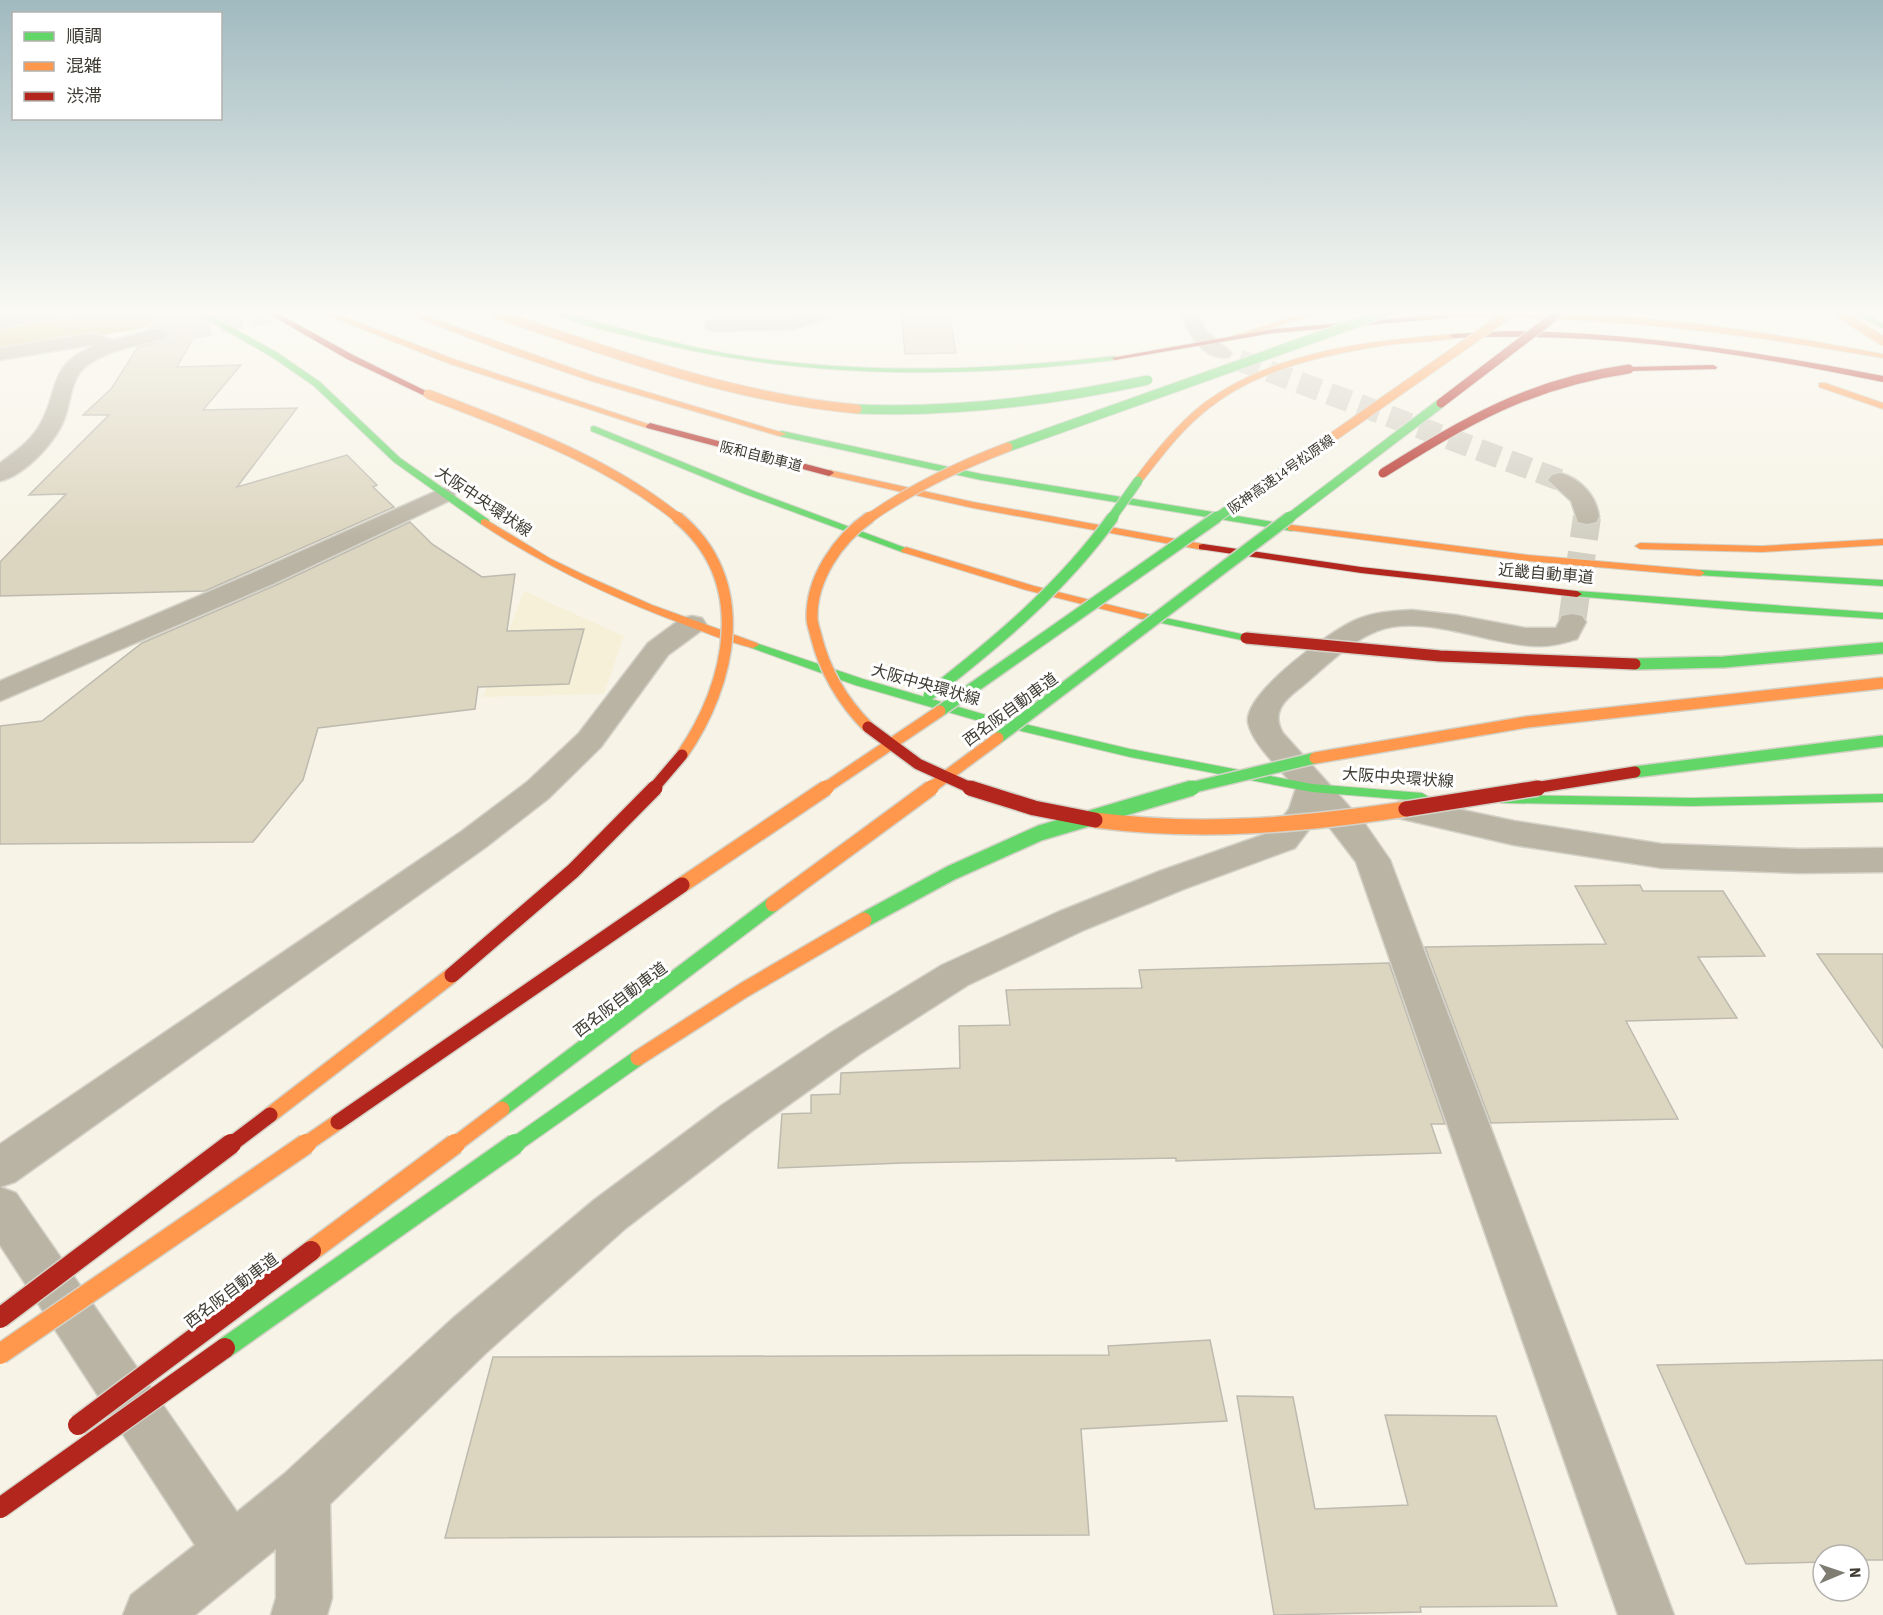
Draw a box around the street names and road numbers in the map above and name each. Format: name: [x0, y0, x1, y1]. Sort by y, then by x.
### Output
street label: 阪神高速14号松原線: [1224, 431, 1339, 519]
street label: 阪和自動車道: [718, 437, 804, 477]
street label: 大阪中央環状線: [431, 461, 536, 542]
street label: 近畿自動車道: [1497, 559, 1595, 589]
street label: 大阪中央環状線: [869, 659, 983, 711]
street label: 西名阪自動車道: [959, 668, 1062, 752]
street label: 大阪中央環状線: [1341, 763, 1455, 793]
street label: 西名阪自動車道: [569, 957, 672, 1042]
street label: 西名阪自動車道: [180, 1248, 283, 1333]

